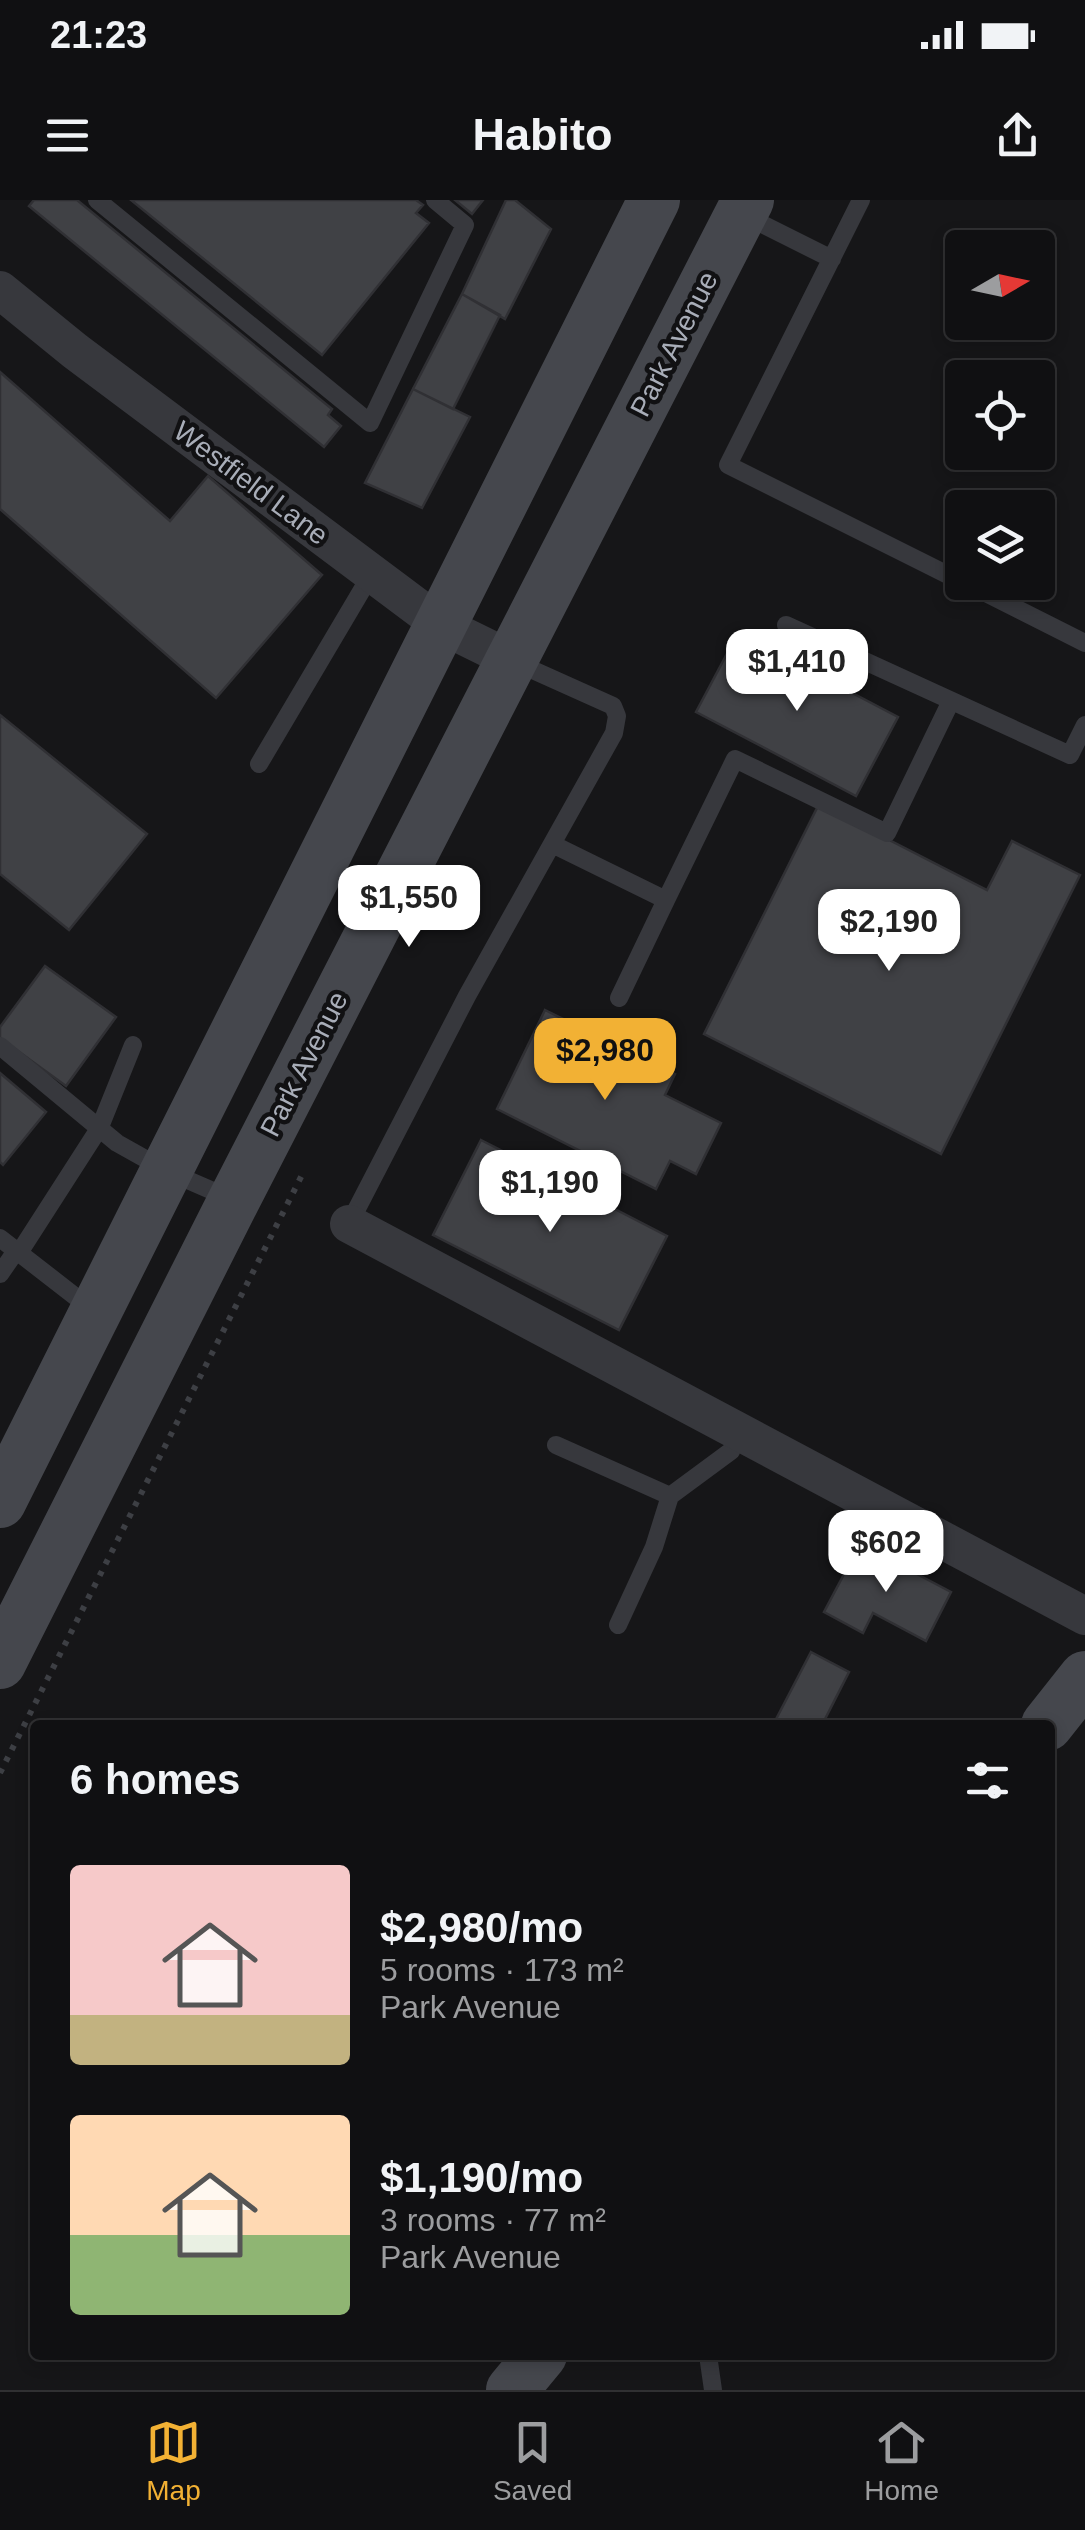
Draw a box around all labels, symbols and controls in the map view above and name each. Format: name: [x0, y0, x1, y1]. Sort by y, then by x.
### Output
text: 21:23: [50, 14, 147, 56]
icon: menu: [40, 108, 95, 163]
icon: share: [990, 108, 1045, 163]
text: Habito: [473, 109, 613, 160]
north arrow: [945, 230, 1055, 340]
map controls: [945, 230, 1055, 600]
street label: Park Avenue: [624, 266, 724, 422]
button: locate: [945, 360, 1055, 470]
street label: Westfield Lane: [168, 415, 334, 551]
button: layers: [945, 490, 1055, 600]
pin: $1,410: [716, 629, 878, 714]
text: $1,410: [748, 643, 846, 679]
pin: $1,550: [328, 865, 490, 950]
text: $1,550: [360, 879, 458, 915]
pin: $2,190: [808, 889, 970, 974]
text: $2,190: [840, 903, 938, 939]
street label: Park Avenue: [254, 986, 354, 1142]
pin: $2,980: [524, 1018, 686, 1103]
text: $2,980: [556, 1032, 654, 1068]
pin: $1,190: [469, 1150, 631, 1235]
text: $1,190: [501, 1164, 599, 1200]
pin: $602: [827, 1510, 945, 1595]
text: $602: [850, 1524, 922, 1560]
icon: filters: [960, 1753, 1015, 1808]
text: 6 homes: [70, 1756, 240, 1803]
text: $2,980/mo: [380, 1904, 583, 1951]
icon: home: [150, 1905, 270, 2025]
text: 5 rooms · 173 m²: [380, 1952, 624, 1988]
text: Park Avenue: [380, 1989, 561, 2025]
text: $1,190/mo: [380, 2154, 583, 2201]
icon: home: [150, 2155, 270, 2275]
text: 3 rooms · 77 m²: [380, 2202, 606, 2238]
text: Park Avenue: [380, 2239, 561, 2275]
tab: Map: [146, 2415, 201, 2507]
tab: Saved: [493, 2415, 572, 2507]
tab: Home: [864, 2415, 939, 2507]

